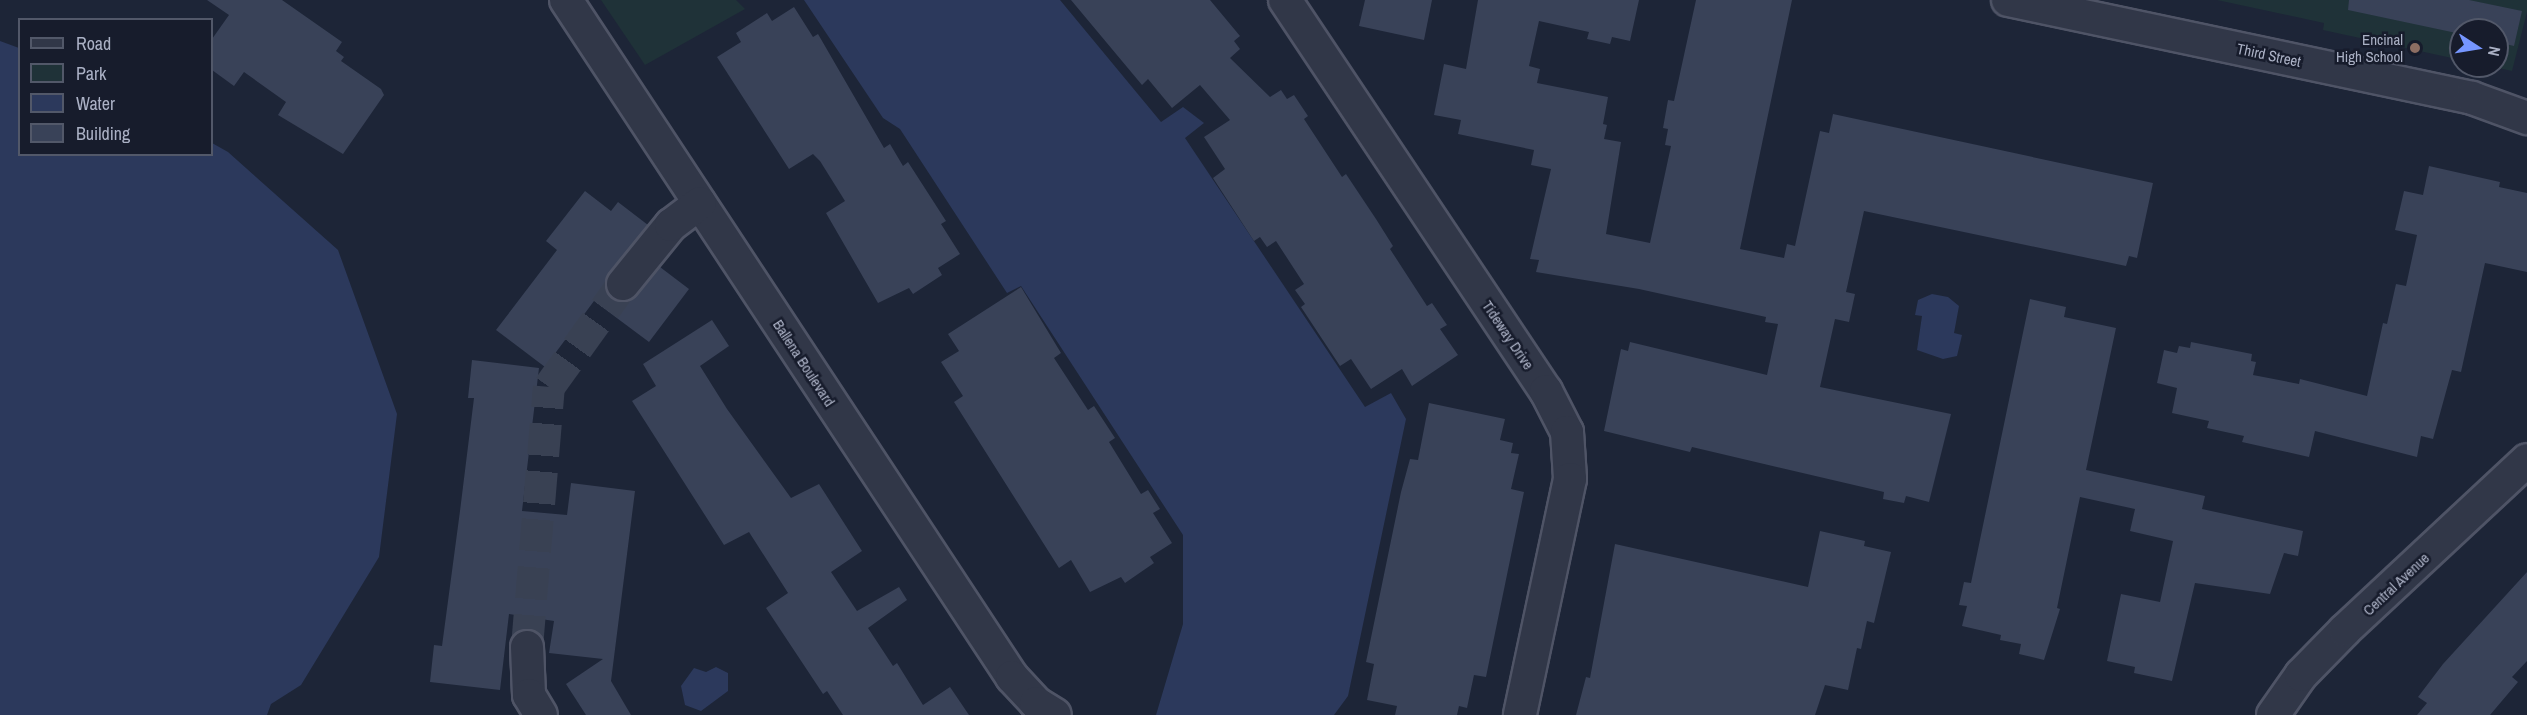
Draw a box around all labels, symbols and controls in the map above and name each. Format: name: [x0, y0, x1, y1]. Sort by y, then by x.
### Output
legend: [18, 18, 213, 156]
north arrow: [2449, 18, 2509, 78]
place label: Encinal High School: [2336, 30, 2403, 65]
text: Road: [76, 31, 111, 56]
street label: Third Street: [2235, 39, 2303, 71]
marker: Encinal High School: [2408, 41, 2422, 55]
text: N: [2483, 44, 2506, 58]
text: Park: [76, 61, 106, 86]
text: Water: [76, 91, 115, 116]
text: Building: [76, 121, 130, 146]
street label: Tideway Drive: [1478, 297, 1538, 373]
street label: Ballena Boulevard: [769, 316, 839, 410]
street label: Central Avenue: [2359, 549, 2433, 619]

